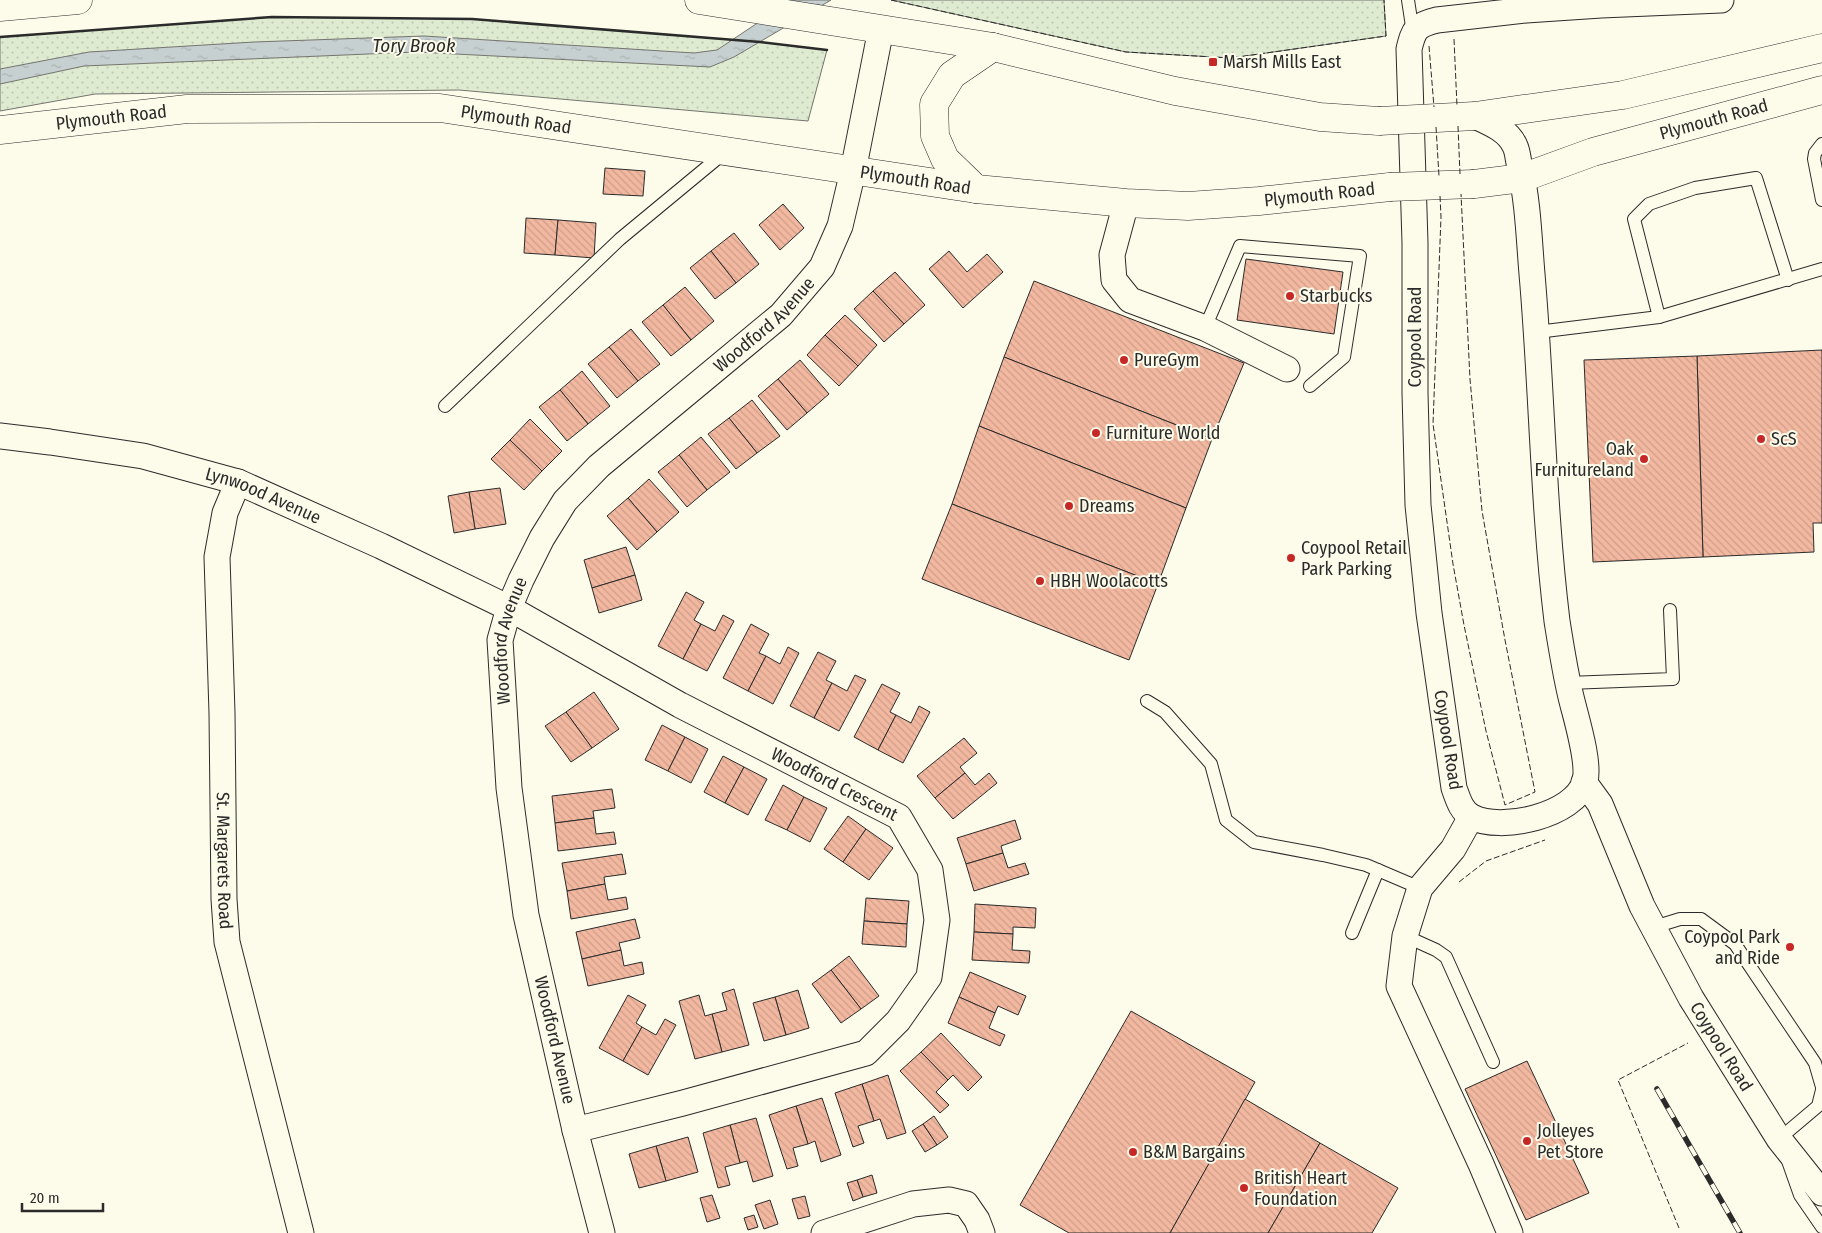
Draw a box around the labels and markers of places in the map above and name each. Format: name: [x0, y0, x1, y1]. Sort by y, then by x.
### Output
place label: Marsh Mills East: [1223, 51, 1341, 73]
marker: Marsh Mills East: [1207, 56, 1219, 68]
place label: Starbucks: [1300, 285, 1373, 307]
marker: Starbucks: [1284, 290, 1296, 302]
place label: PureGym: [1134, 349, 1199, 371]
marker: PureGym: [1118, 354, 1130, 366]
place label: Furniture World: [1106, 422, 1221, 444]
marker: Furniture World: [1090, 427, 1102, 439]
place label: ScS: [1771, 428, 1797, 450]
marker: ScS: [1755, 433, 1767, 445]
place label: Oak Furnitureland: [1534, 438, 1635, 481]
marker: Oak Furnitureland: [1638, 453, 1650, 465]
place label: Dreams: [1079, 495, 1135, 517]
marker: Dreams: [1063, 500, 1075, 512]
place label: Coypool Retail Park Parking: [1301, 537, 1407, 580]
marker: Coypool Retail Park Parking: [1285, 552, 1297, 564]
place label: HBH Woolacotts: [1050, 570, 1168, 592]
marker: HBH Woolacotts: [1034, 575, 1046, 587]
place label: Coypool Park and Ride: [1684, 926, 1781, 969]
marker: Coypool Park and Ride: [1784, 941, 1796, 953]
place label: Jolleyes Pet Store: [1537, 1120, 1604, 1163]
marker: Jolleyes Pet Store: [1521, 1135, 1533, 1147]
place label: B&M Bargains: [1143, 1141, 1245, 1163]
marker: B&M Bargains: [1127, 1146, 1139, 1158]
place label: British Heart Foundation: [1254, 1167, 1347, 1210]
marker: British Heart Foundation: [1238, 1182, 1250, 1194]

